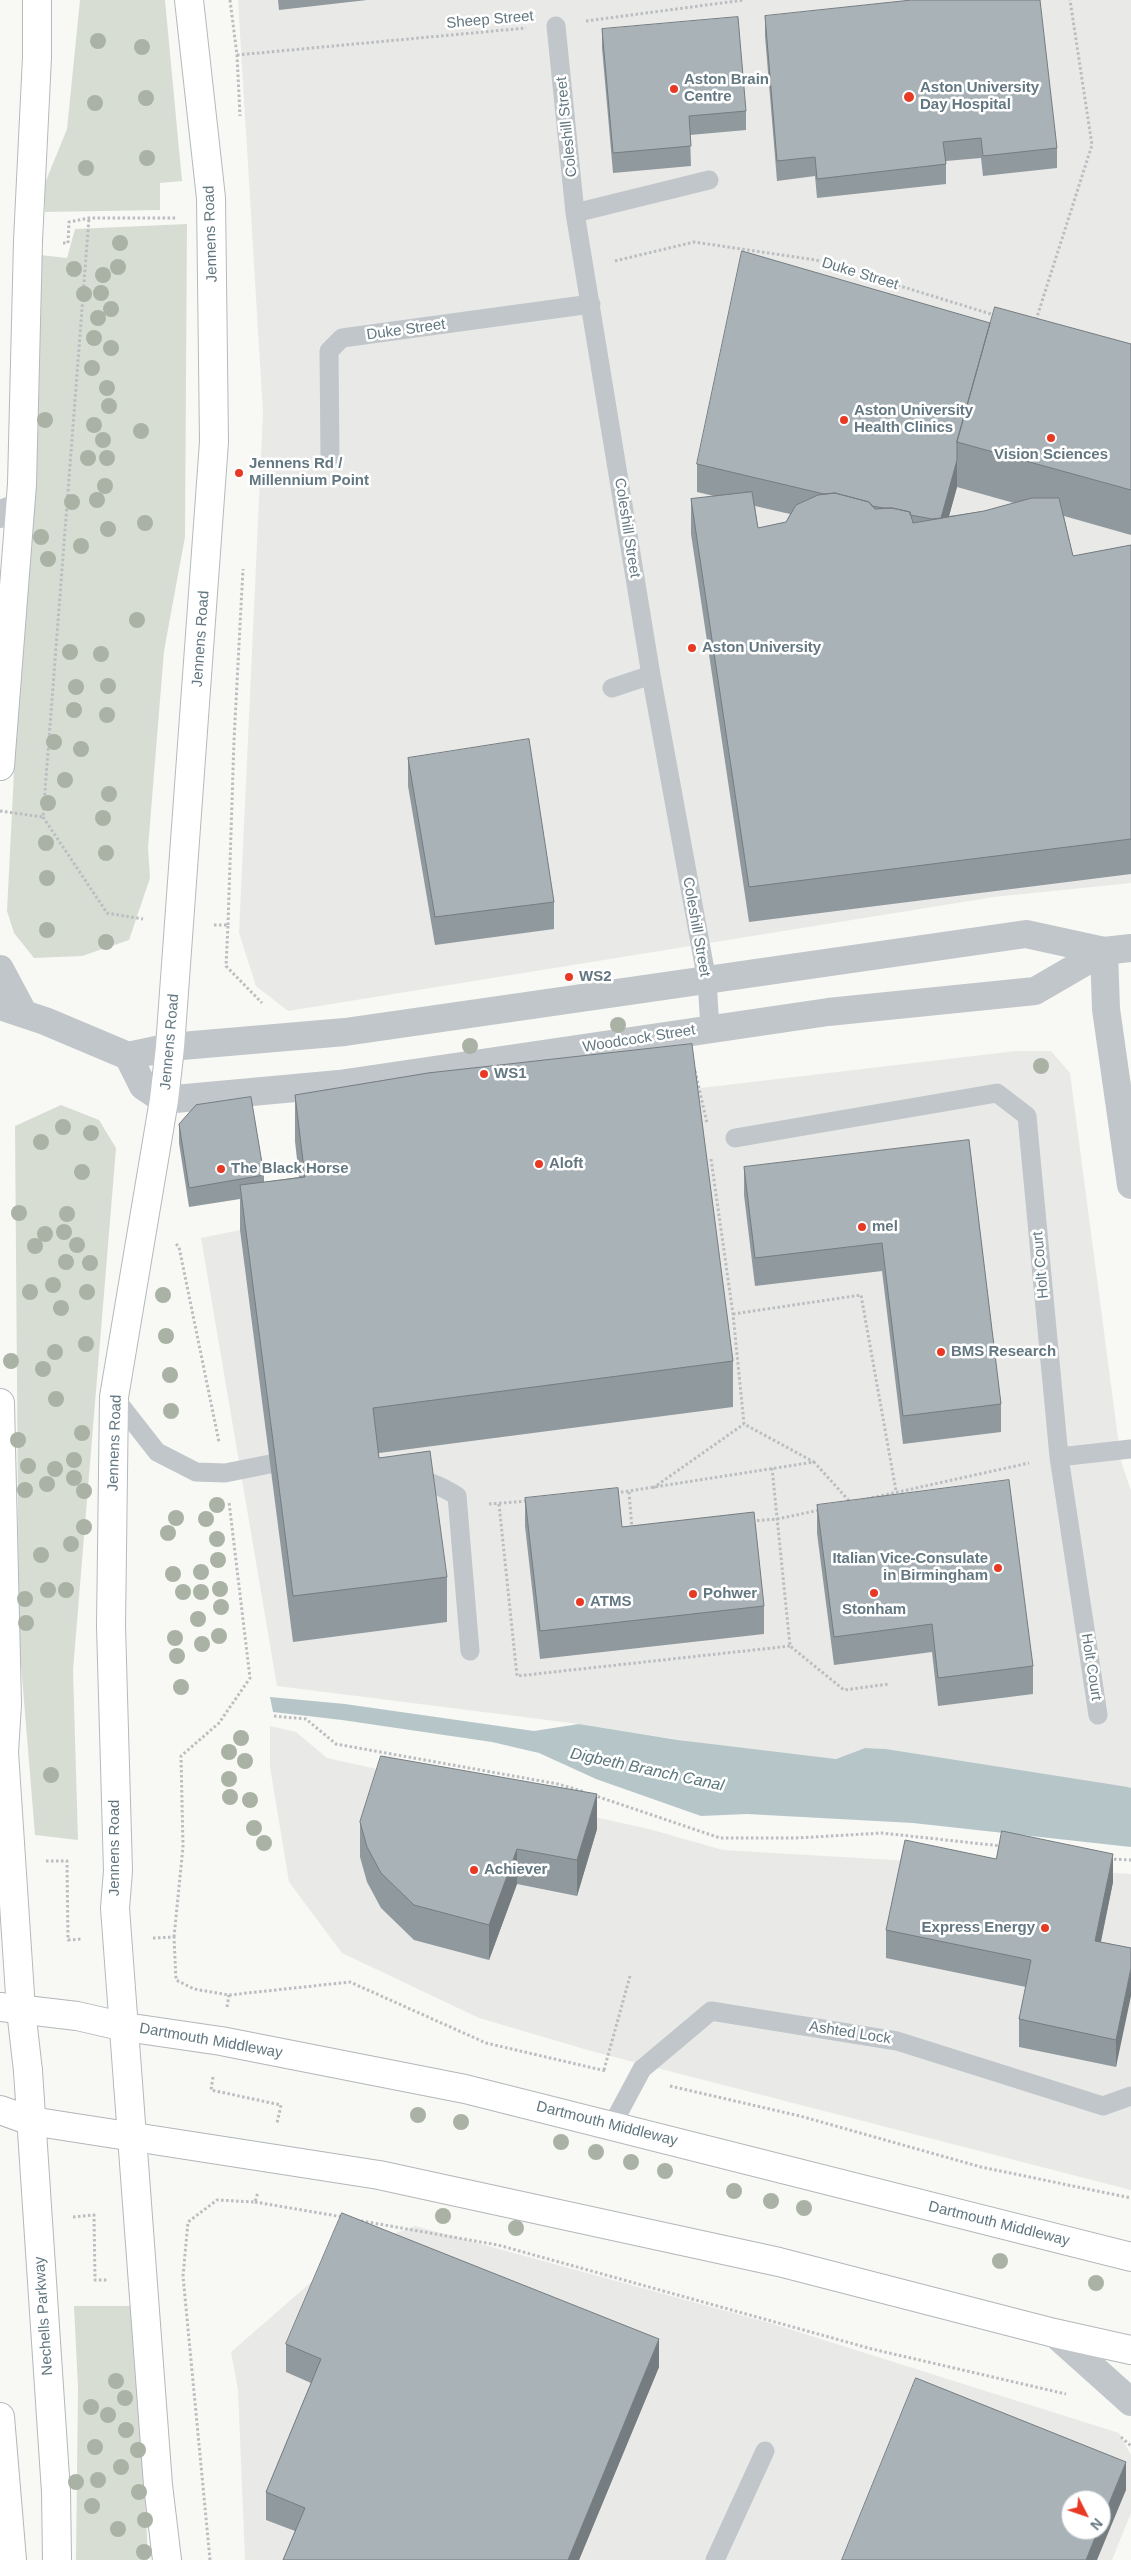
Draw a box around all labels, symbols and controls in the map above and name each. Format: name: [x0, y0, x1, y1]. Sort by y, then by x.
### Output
street label: Sheep Street: [446, 7, 534, 33]
place label: Aston Brain Centre: [684, 71, 769, 106]
street label: Coleshill Street: [553, 76, 581, 178]
place label: Aston University Day Hospital: [920, 79, 1039, 114]
marker: Aston Brain Centre: [668, 83, 680, 95]
marker: Aston University Day Hospital: [902, 90, 916, 104]
street label: Jennens Road: [200, 185, 222, 283]
street label: Duke Street: [819, 254, 901, 294]
street label: Duke Street: [366, 316, 446, 344]
place label: Aston University Health Clinics: [854, 402, 973, 437]
marker: Aston University Health Clinics: [838, 414, 850, 426]
marker: Vision Sciences: [1045, 432, 1057, 444]
place label: Vision Sciences: [994, 446, 1108, 464]
place label: Jennens Rd / Millennium Point: [249, 455, 369, 490]
marker: Jennens Rd / Millennium Point: [233, 467, 245, 479]
street label: Coleshill Street: [610, 477, 644, 579]
street label: Jennens Road: [189, 590, 213, 688]
place label: Aston University: [702, 639, 821, 657]
marker: Aston University: [686, 642, 698, 654]
street label: Coleshill Street: [678, 876, 714, 978]
place label: WS2: [579, 968, 612, 986]
marker: WS2: [563, 971, 575, 983]
street label: Jennens Road: [157, 993, 183, 1091]
street label: Woodcock Street: [581, 1021, 697, 1057]
place label: WS1: [494, 1065, 527, 1083]
marker: WS1: [478, 1068, 490, 1080]
place label: Aloft: [549, 1155, 583, 1173]
marker: Aloft: [533, 1158, 545, 1170]
place label: The Black Horse: [231, 1160, 349, 1178]
marker: The Black Horse: [215, 1163, 227, 1175]
place label: mel: [872, 1218, 898, 1236]
marker: mel: [856, 1221, 868, 1233]
street label: Holt Court: [1029, 1231, 1053, 1299]
place label: BMS Research: [951, 1343, 1056, 1361]
marker: BMS Research: [935, 1346, 947, 1358]
street label: Jennens Road: [104, 1394, 126, 1492]
place label: Italian Vice-Consulate in Birmingham: [832, 1550, 988, 1585]
marker: Italian Vice-Consulate in Birmingham: [992, 1562, 1004, 1574]
place label: Pohwer: [703, 1585, 757, 1603]
marker: Stonham: [868, 1587, 880, 1599]
marker: Pohwer: [687, 1588, 699, 1600]
place label: ATMS: [590, 1593, 631, 1611]
marker: ATMS: [574, 1596, 586, 1608]
place label: Stonham: [842, 1601, 906, 1619]
street label: Holt Court: [1077, 1632, 1105, 1702]
water label: Digbeth Branch Canal: [568, 1744, 726, 1796]
street label: Jennens Road: [106, 1800, 124, 1896]
place label: Achiever: [484, 1861, 547, 1879]
marker: Achiever: [468, 1864, 480, 1876]
place label: Express Energy: [922, 1919, 1035, 1937]
marker: Express Energy: [1039, 1922, 1051, 1934]
street label: Ashted Lock: [808, 2018, 892, 2048]
street label: Dartmouth Middleway: [138, 2020, 284, 2062]
street label: Dartmouth Middleway: [534, 2098, 680, 2150]
street label: Dartmouth Middleway: [926, 2198, 1072, 2250]
street label: Nechells Parkway: [31, 2256, 57, 2376]
north arrow: [1061, 2490, 1111, 2540]
text: N: [1087, 2515, 1106, 2533]

